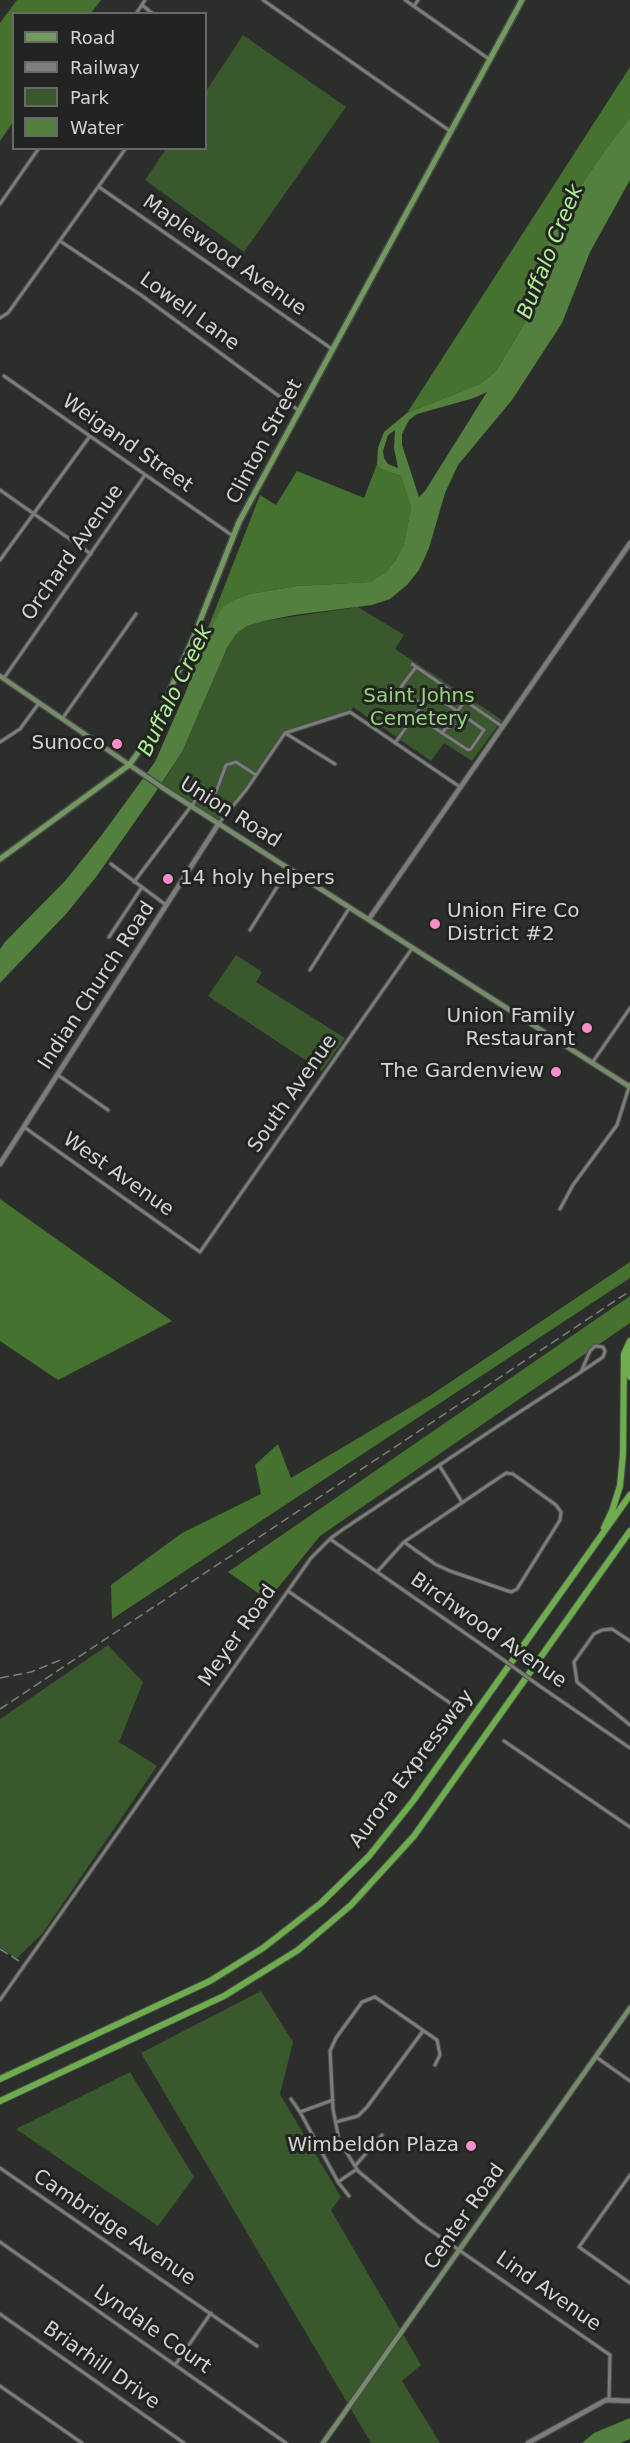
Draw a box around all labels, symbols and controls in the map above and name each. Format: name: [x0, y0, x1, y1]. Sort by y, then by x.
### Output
legend: [12, 12, 207, 150]
text: Road: [70, 27, 115, 48]
text: Railway: [70, 57, 140, 78]
text: Park: [70, 87, 109, 108]
text: Water: [70, 117, 123, 138]
water label: Buffalo Creek: [513, 181, 589, 323]
street label: Maplewood Avenue: [138, 190, 310, 322]
street label: Lowell Lane: [134, 268, 244, 356]
street label: Clinton Street: [222, 376, 308, 508]
street label: Weigand Street: [57, 390, 197, 498]
street label: Orchard Avenue: [17, 480, 129, 626]
water label: Buffalo Creek: [133, 621, 219, 761]
park label: Saint Johns Cemetery: [363, 685, 475, 732]
place label: Sunoco: [31, 732, 105, 756]
marker: Sunoco: [110, 737, 124, 751]
street label: Union Road: [175, 773, 285, 853]
place label: 14 holy helpers: [180, 867, 335, 891]
marker: 14 holy helpers: [161, 872, 175, 886]
street label: Indian Church Road: [34, 898, 160, 1074]
place label: Union Fire Co District #2: [447, 900, 579, 947]
marker: Union Fire Co District #2: [428, 917, 442, 931]
place label: Union Family Restaurant: [447, 1005, 575, 1052]
marker: Union Family Restaurant: [580, 1021, 594, 1035]
street label: South Avenue: [243, 1030, 343, 1158]
place label: The Gardenview: [381, 1060, 544, 1084]
marker: The Gardenview: [549, 1065, 563, 1079]
street label: West Avenue: [58, 1128, 178, 1222]
street label: Birchwood Avenue: [405, 1568, 571, 1694]
street label: Meyer Road: [194, 1581, 282, 1691]
street label: Aurora Expressway: [345, 1685, 479, 1853]
place label: Wimbeldon Plaza: [287, 2134, 459, 2158]
marker: Wimbeldon Plaza: [464, 2139, 478, 2153]
street label: Center Road: [420, 2159, 510, 2275]
street label: Cambridge Avenue: [28, 2165, 200, 2291]
street label: Lind Avenue: [491, 2247, 605, 2337]
street label: Lyndale Court: [89, 2281, 215, 2379]
street label: Briarhill Drive: [38, 2317, 164, 2415]

